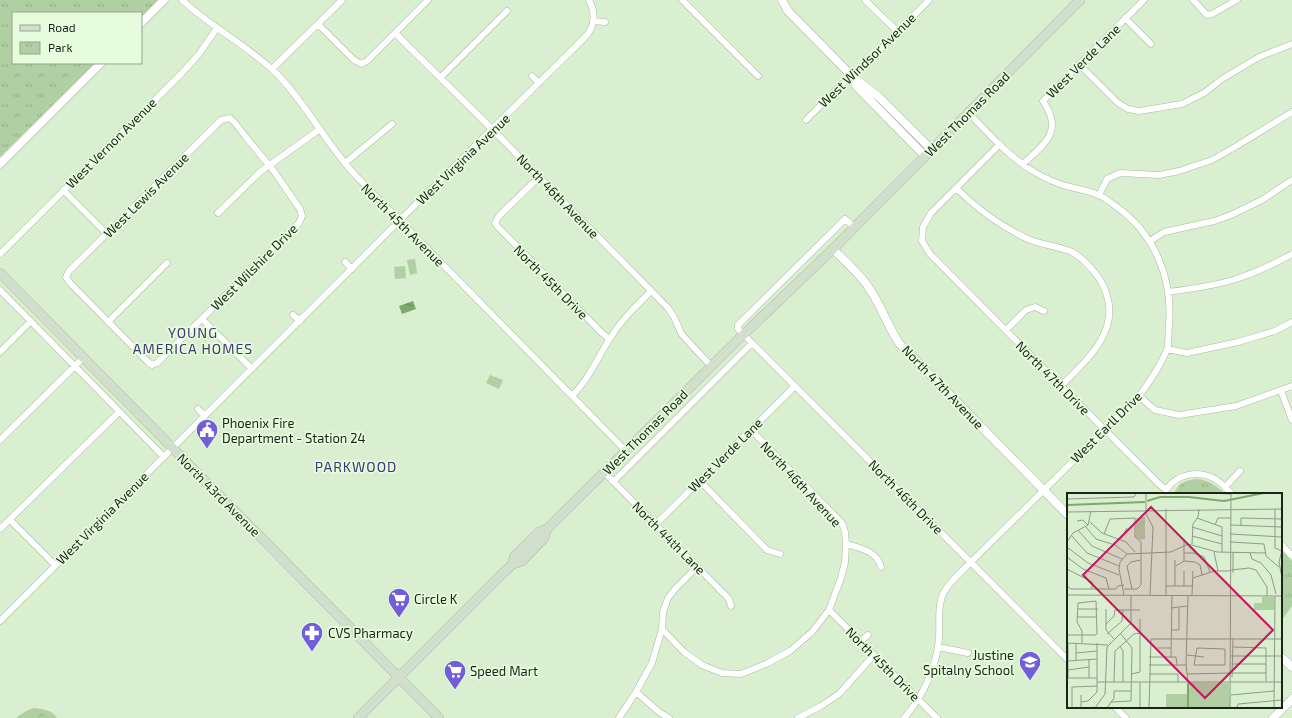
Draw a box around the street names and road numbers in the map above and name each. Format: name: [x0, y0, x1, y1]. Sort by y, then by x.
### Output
street label: West Windsor Avenue: [815, 9, 919, 111]
street label: West Verde Lane: [1043, 21, 1123, 101]
street label: West Thomas Road: [921, 68, 1013, 160]
street label: West Vernon Avenue: [62, 94, 160, 192]
street label: West Virginia Avenue: [413, 110, 513, 208]
street label: West Lewis Avenue: [100, 149, 192, 241]
street label: North 46th Avenue: [514, 150, 602, 242]
street label: North 45th Avenue: [358, 180, 448, 270]
street label: West Wilshire Drive: [207, 220, 301, 314]
street label: North 45th Drive: [511, 242, 591, 322]
street label: North 47th Drive: [1013, 338, 1093, 418]
street label: North 47th Avenue: [899, 342, 987, 432]
street label: West Thomas Road: [599, 386, 691, 478]
street label: West Earll Drive: [1067, 388, 1145, 466]
street label: West Verde Lane: [685, 415, 765, 495]
street label: North 46th Avenue: [757, 438, 845, 530]
street label: North 43rd Avenue: [174, 450, 264, 540]
street label: North 46th Drive: [865, 456, 947, 538]
street label: West Virginia Avenue: [52, 468, 152, 568]
street label: North 44th Lane: [629, 498, 709, 578]
street label: North 45th Drive: [843, 624, 923, 704]

